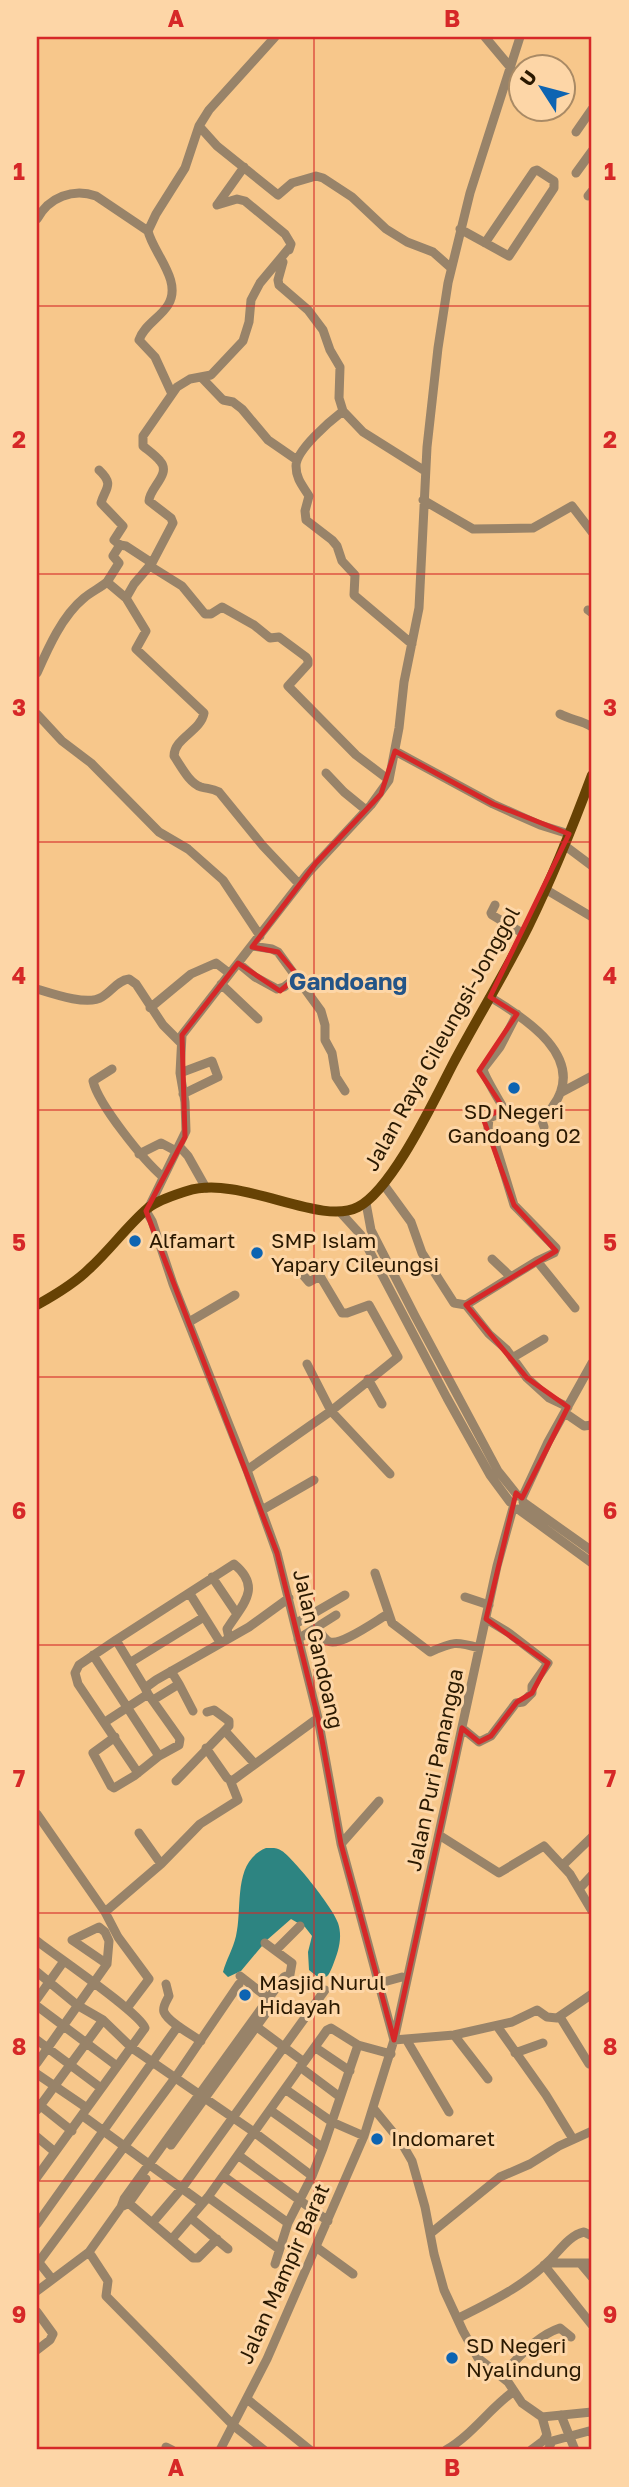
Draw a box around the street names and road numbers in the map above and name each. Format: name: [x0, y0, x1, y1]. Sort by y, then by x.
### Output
street label: Jalan Raya Cileungsi-Jonggol: [357, 902, 525, 1175]
street label: Jalan Gandoang: [288, 1566, 350, 1731]
street label: Jalan Puri Panangga: [400, 1666, 468, 1874]
street label: Jalan Mampir Barat: [232, 2179, 335, 2368]

